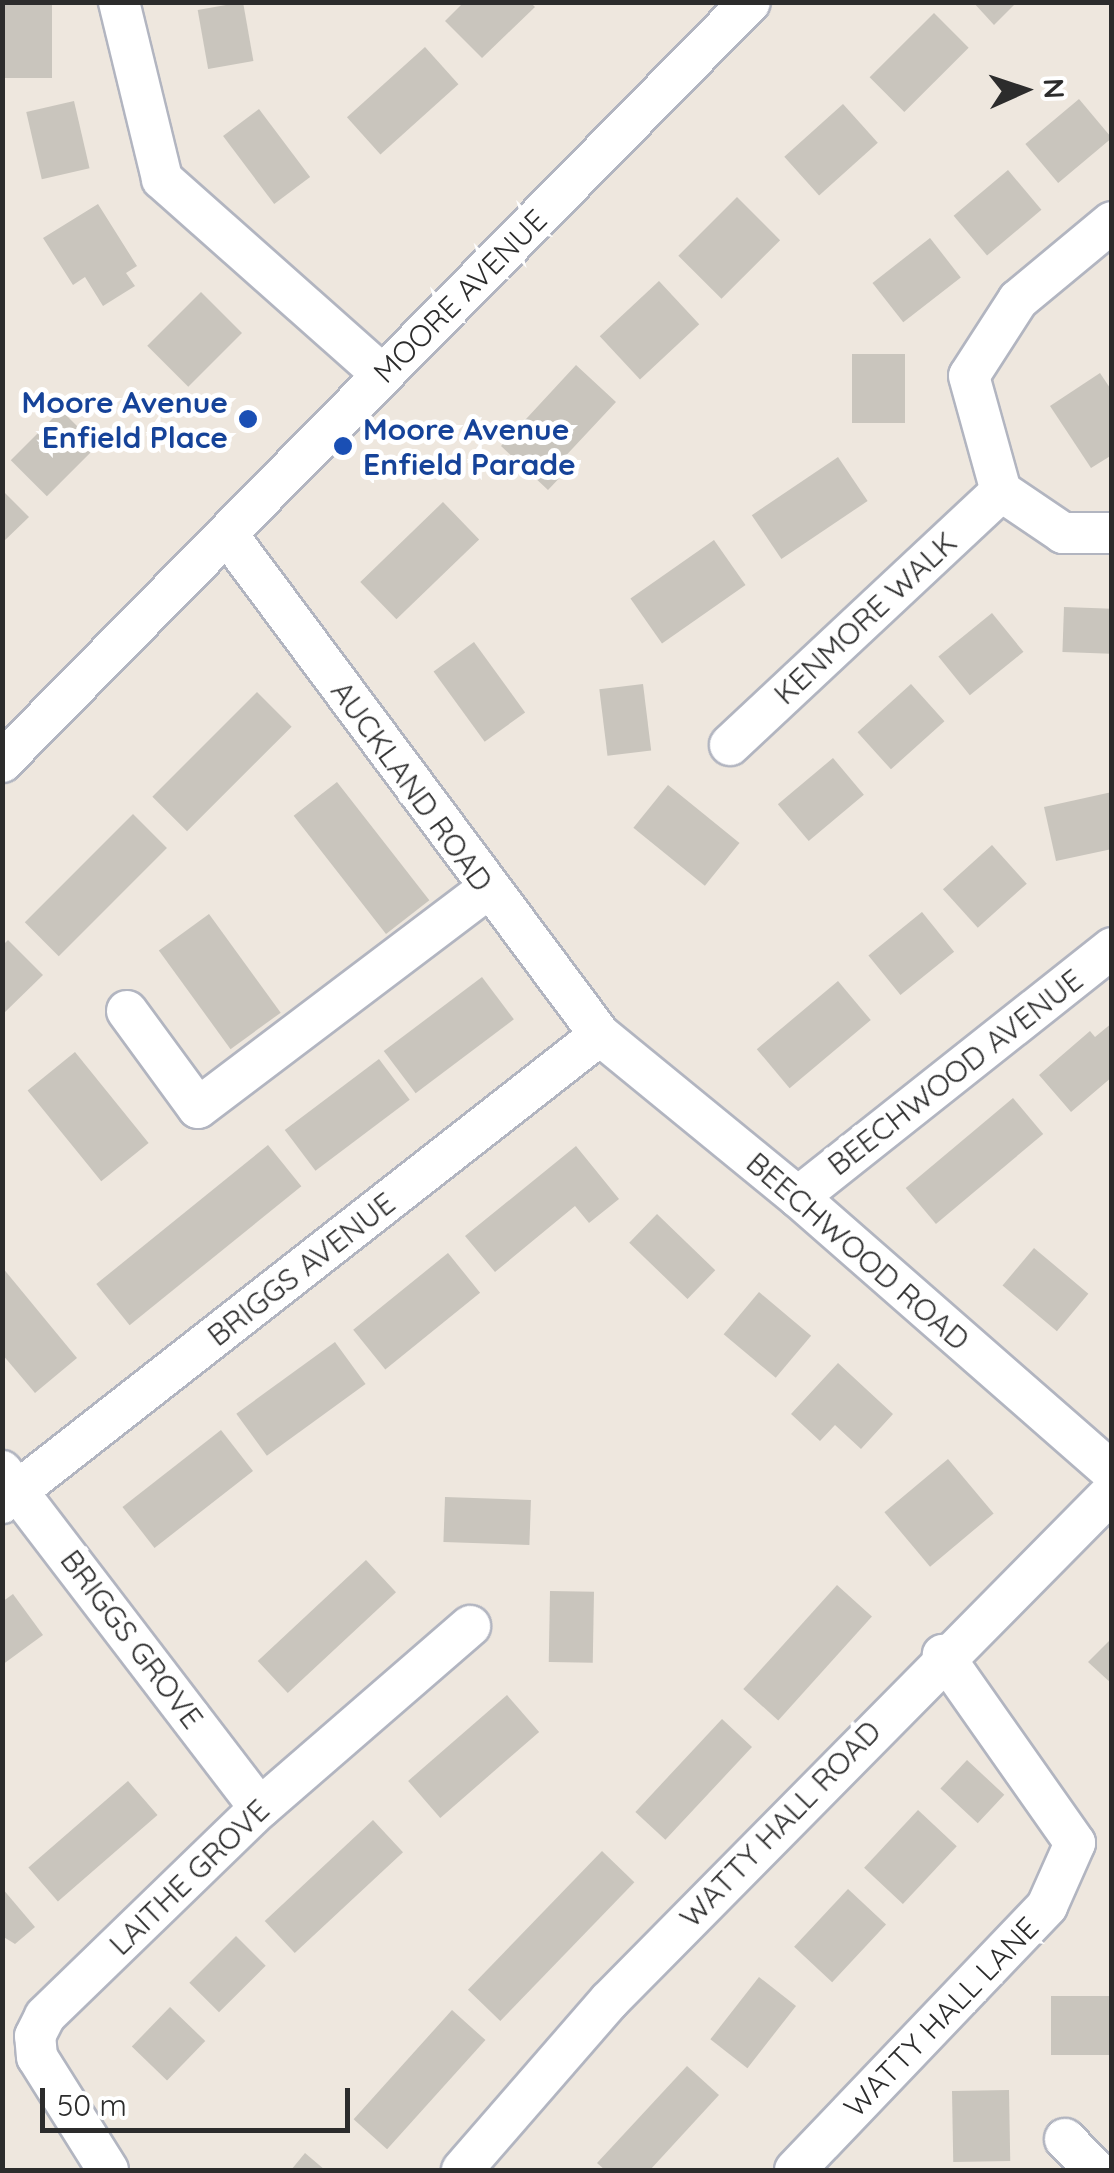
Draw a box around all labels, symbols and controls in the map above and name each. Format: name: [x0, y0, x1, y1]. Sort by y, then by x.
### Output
north arrow: [974, 40, 1074, 140]
text: N: [1036, 77, 1072, 100]
street label: MOORE AVENUE: [366, 202, 554, 390]
place label: Moore Avenue Enfield Place: [22, 384, 228, 454]
marker: Moore Avenue Enfield Place: [237, 408, 259, 430]
place label: Moore Avenue Enfield Parade: [363, 411, 576, 482]
marker: Moore Avenue Enfield Parade: [332, 435, 354, 457]
street label: KENMORE WALK: [766, 524, 964, 712]
street label: AUCKLAND ROAD: [324, 674, 500, 898]
street label: BEECHWOOD AVENUE: [820, 961, 1090, 1183]
street label: BEECHWOOD ROAD: [739, 1145, 977, 1357]
street label: BRIGGS AVENUE: [200, 1185, 402, 1353]
street label: BRIGGS GROVE: [53, 1543, 211, 1735]
street label: WATTY HALL ROAD: [672, 1713, 888, 1935]
street label: LAITHE GROVE: [102, 1792, 276, 1962]
street label: WATTY HALL LANE: [836, 1910, 1046, 2124]
scale bar: [45, 2068, 355, 2130]
text: 50 m: [57, 2086, 127, 2124]

